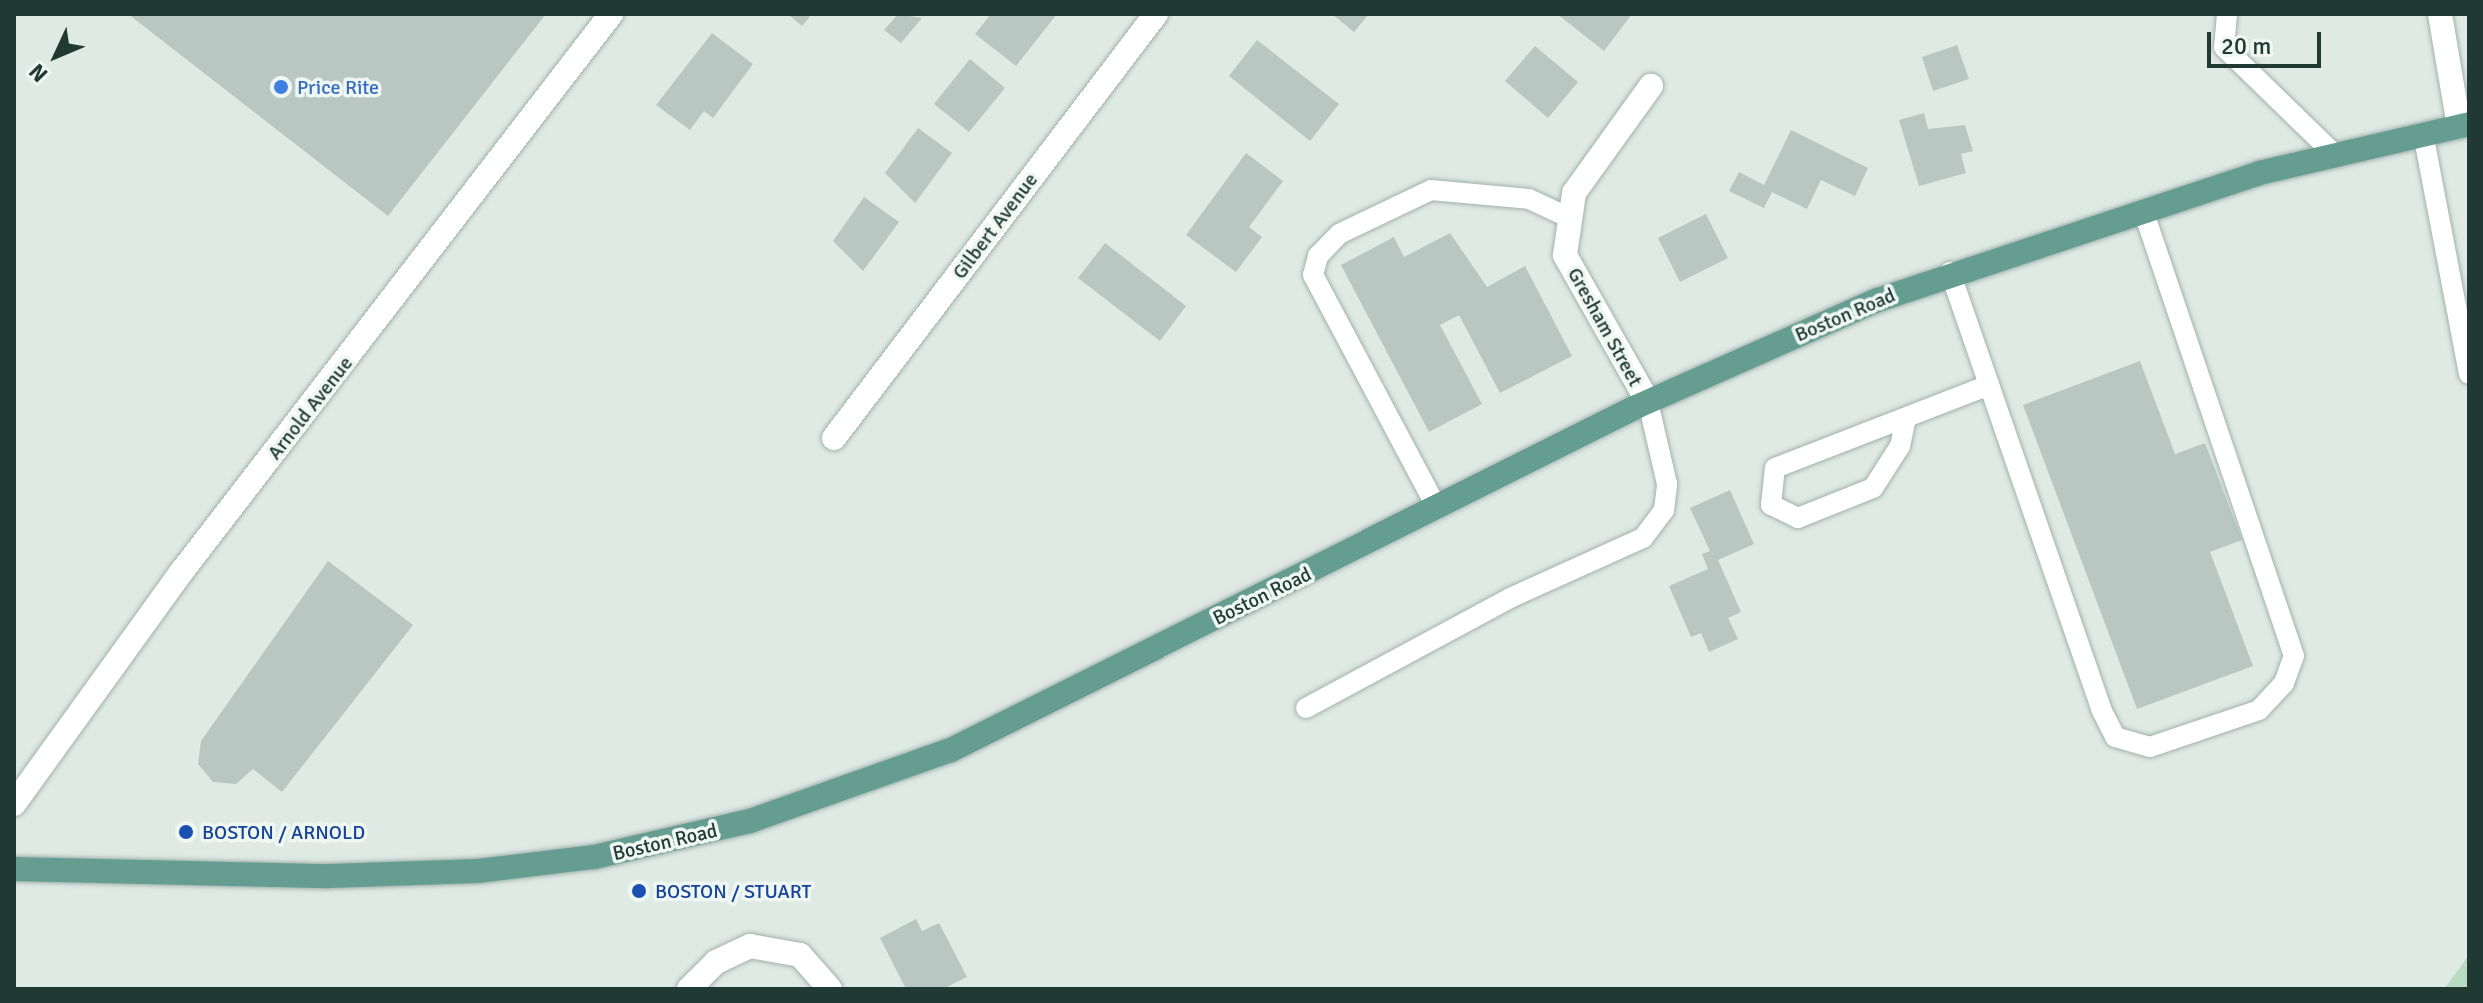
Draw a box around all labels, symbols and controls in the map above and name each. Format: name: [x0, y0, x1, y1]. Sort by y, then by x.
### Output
north arrow: [16, 16, 96, 96]
scale bar: [2211, 16, 2325, 66]
text: 20 m: [2221, 31, 2271, 61]
text: N: [23, 58, 53, 88]
place label: Price Rite: [297, 75, 379, 99]
marker: Price Rite: [272, 78, 290, 96]
street label: Gilbert Avenue: [947, 168, 1043, 284]
street label: Gresham Street: [1562, 263, 1648, 391]
street label: Boston Road: [1791, 283, 1899, 347]
street label: Arnold Avenue: [262, 352, 358, 464]
street label: Boston Road: [1209, 562, 1315, 630]
street label: Boston Road: [610, 818, 720, 866]
place label: BOSTON / ARNOLD: [202, 820, 365, 844]
marker: BOSTON / ARNOLD: [177, 823, 195, 841]
place label: BOSTON / STUART: [655, 879, 811, 903]
marker: BOSTON / STUART: [630, 882, 648, 900]

